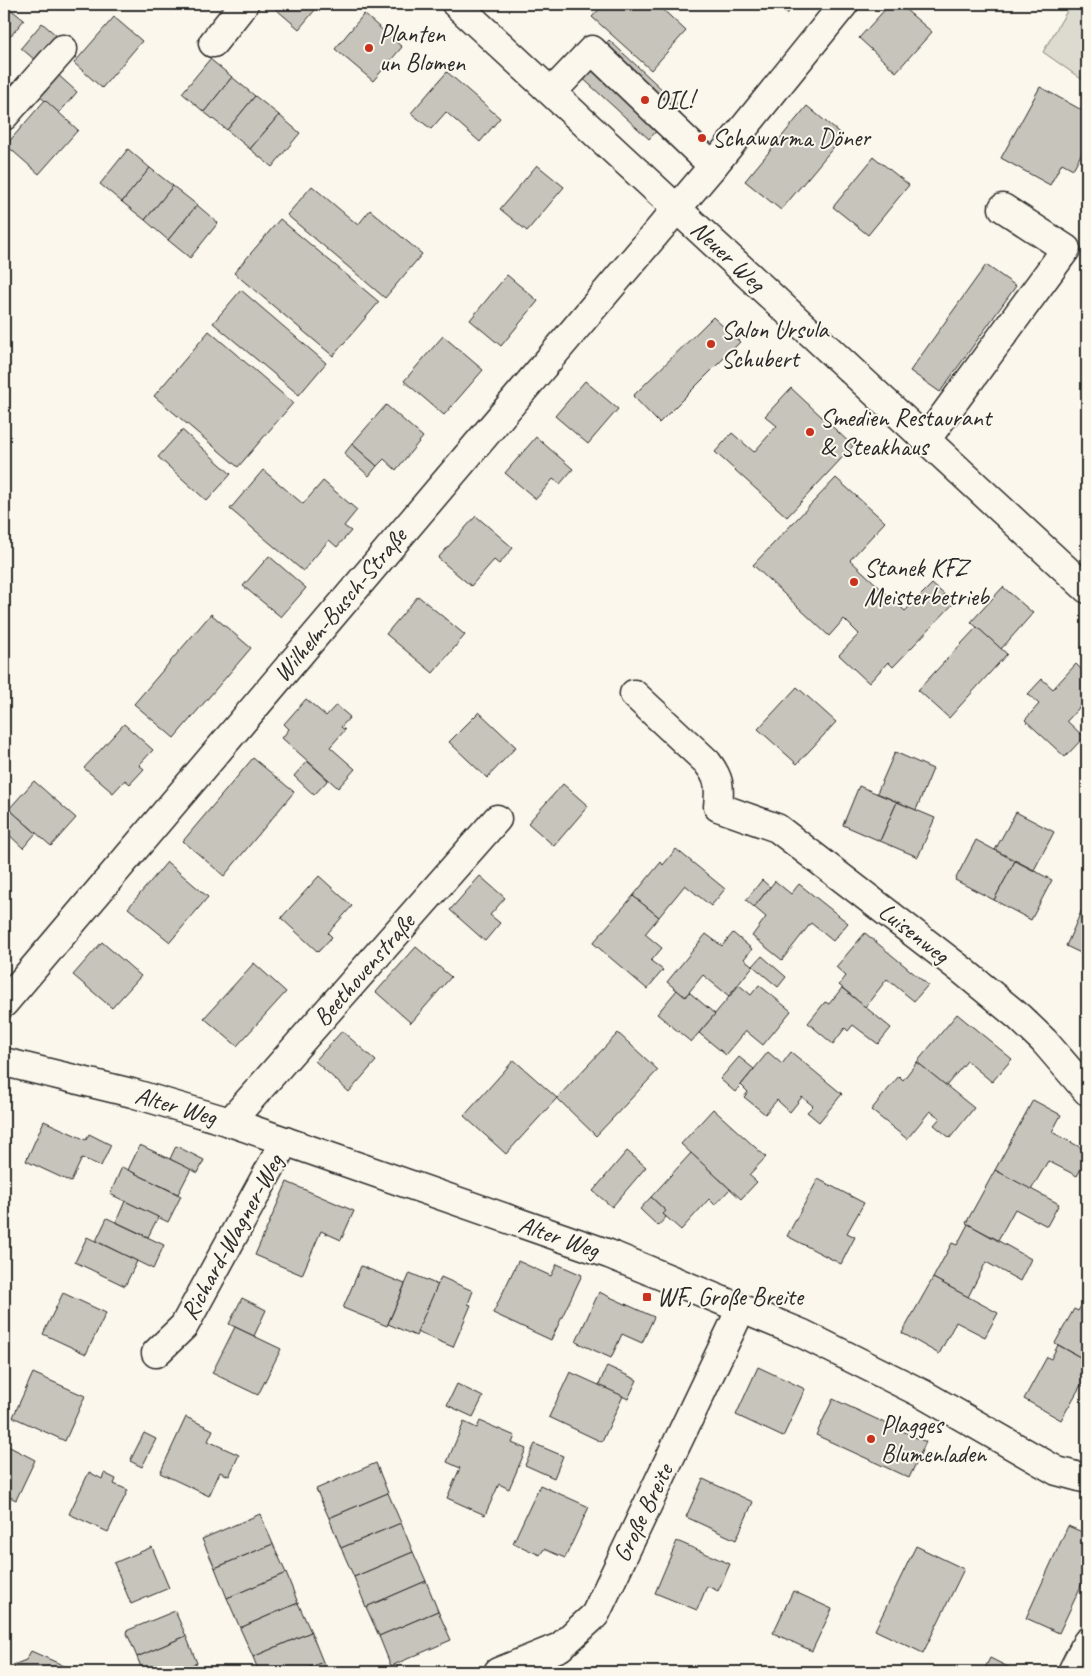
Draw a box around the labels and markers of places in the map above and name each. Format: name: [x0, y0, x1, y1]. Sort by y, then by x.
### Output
place label: Planten un Blomen: [379, 18, 466, 79]
marker: Planten un Blomen: [363, 42, 375, 54]
place label: OIL!: [655, 84, 698, 116]
marker: OIL!: [639, 94, 651, 106]
place label: Schawarma Döner: [712, 122, 872, 154]
marker: Schawarma Döner: [696, 132, 708, 144]
place label: Salon Ursula Schubert: [721, 314, 830, 375]
marker: Salon Ursula Schubert: [705, 338, 717, 350]
place label: Smedien Restaurant & Steakhaus: [820, 402, 994, 463]
marker: Smedien Restaurant & Steakhaus: [804, 426, 816, 438]
place label: Stanek KFZ Meisterbetrieb: [864, 552, 991, 613]
marker: Stanek KFZ Meisterbetrieb: [848, 576, 860, 588]
place label: WF, Große Breite: [657, 1281, 805, 1313]
marker: WF, Große Breite: [641, 1291, 653, 1303]
place label: Plagges Blumenladen: [881, 1409, 988, 1470]
marker: Plagges Blumenladen: [865, 1433, 877, 1445]

